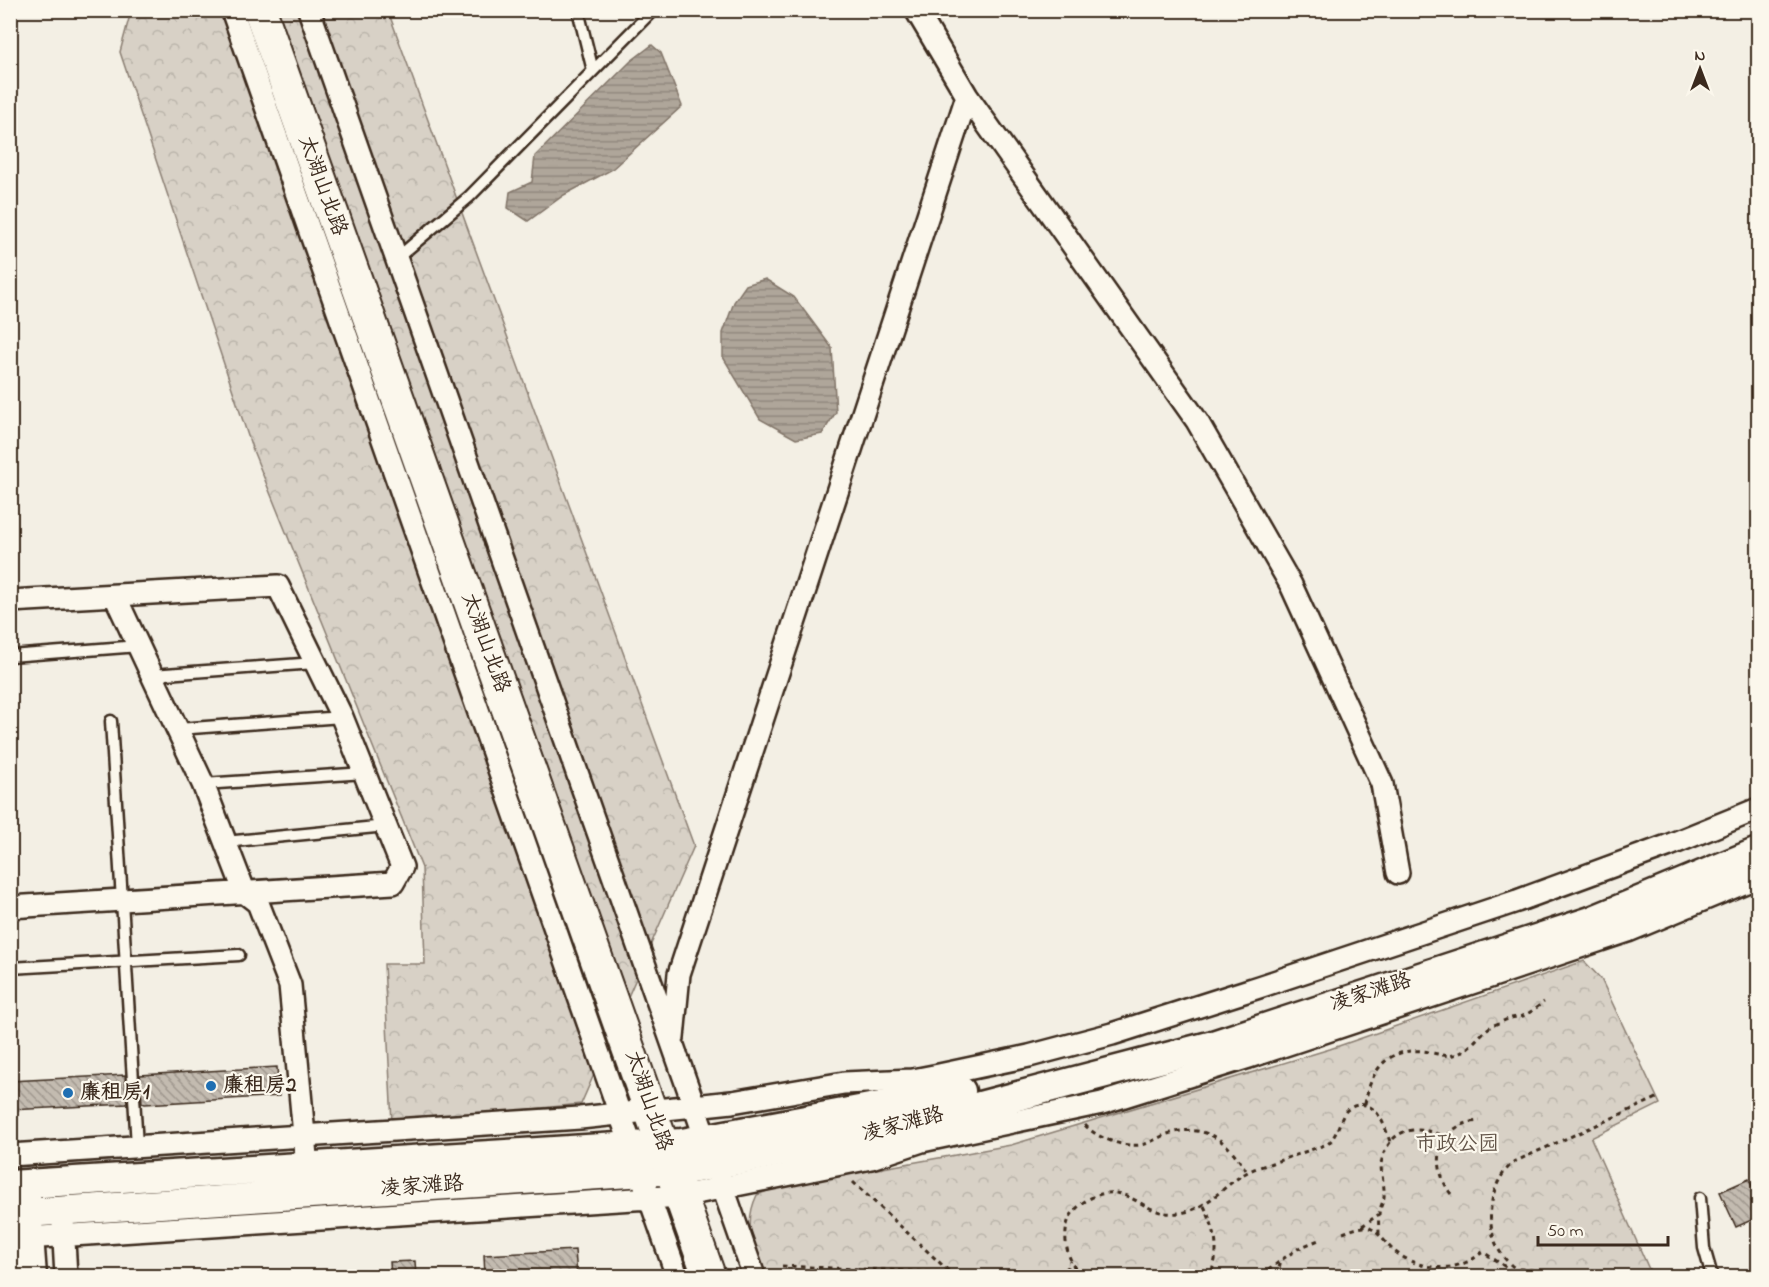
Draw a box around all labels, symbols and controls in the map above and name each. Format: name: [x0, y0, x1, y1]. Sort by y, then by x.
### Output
north arrow: [1670, 39, 1730, 99]
text: N: [1695, 44, 1706, 68]
street label: 太湖山北路: [290, 132, 354, 240]
street label: 太湖山北路: [453, 589, 517, 697]
street label: 凌家滩路: [1326, 966, 1416, 1020]
street label: 太湖山北路: [617, 1046, 679, 1156]
place label: 廉租房2: [223, 1071, 297, 1101]
place label: 廉租房1: [80, 1078, 150, 1108]
marker: 廉租房2: [204, 1079, 218, 1093]
marker: 廉租房1: [61, 1086, 75, 1100]
street label: 凌家滩路: [859, 1100, 947, 1150]
park label: 市政公园: [1415, 1130, 1499, 1160]
street label: 凌家滩路: [379, 1169, 465, 1205]
scale bar: [1538, 1209, 1668, 1247]
text: 50 m: [1547, 1219, 1584, 1245]

